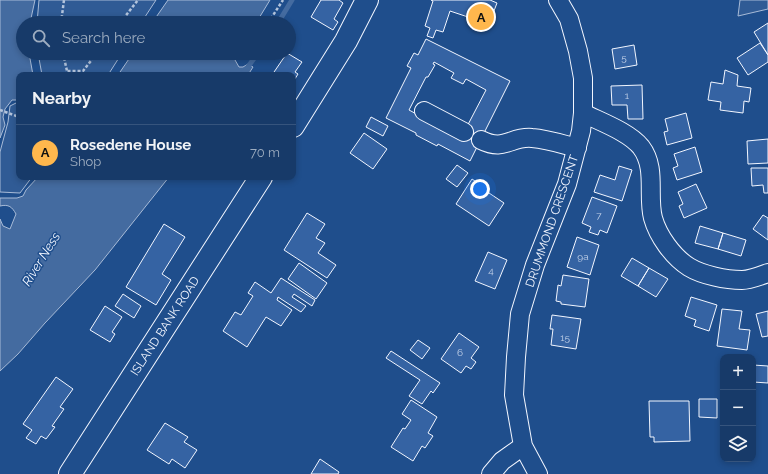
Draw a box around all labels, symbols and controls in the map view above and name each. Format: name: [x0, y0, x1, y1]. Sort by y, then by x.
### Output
pin: A: [468, 2, 494, 32]
search box: [16, 16, 296, 60]
icon: search: [30, 27, 52, 49]
text: Search here: [62, 29, 145, 47]
house number: 5: [621, 52, 627, 63]
text: Nearby: [32, 88, 91, 108]
house number: 1: [625, 90, 630, 101]
text: Rosedene House: [70, 136, 191, 154]
text: A: [41, 145, 49, 160]
text: 70 m: [250, 145, 280, 160]
street label: DRUMMOND CRESCENT: [523, 152, 581, 289]
text: Shop: [70, 154, 101, 169]
your location: [470, 179, 490, 199]
house number: 7: [596, 210, 602, 221]
water label: River Ness: [19, 230, 63, 288]
house number: 9a: [577, 251, 589, 262]
house number: 4: [488, 265, 494, 276]
street label: ISLAND BANK ROAD: [128, 273, 203, 378]
house number: 15: [560, 332, 570, 343]
house number: 6: [457, 347, 463, 358]
map controls: [720, 354, 756, 462]
button: +: [720, 354, 756, 390]
button: −: [720, 390, 756, 426]
button: layers: [720, 426, 756, 462]

